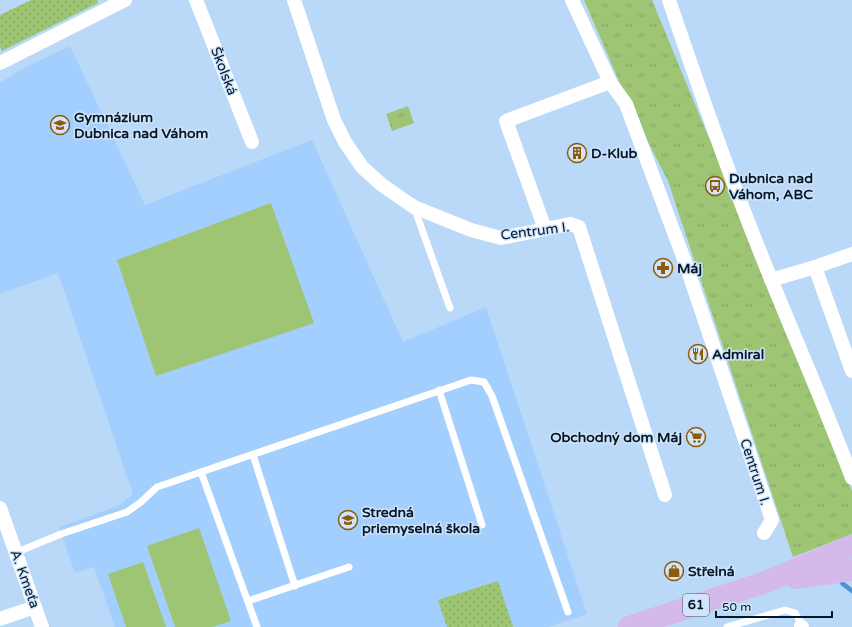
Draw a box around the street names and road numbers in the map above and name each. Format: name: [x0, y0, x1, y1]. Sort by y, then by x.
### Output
street label: Školská: [207, 45, 241, 97]
street label: Centrum I.: [500, 218, 570, 244]
street label: Centrum I.: [736, 436, 774, 508]
street label: A. Kmeťa: [7, 547, 43, 611]
road number: 61: [683, 594, 709, 616]

